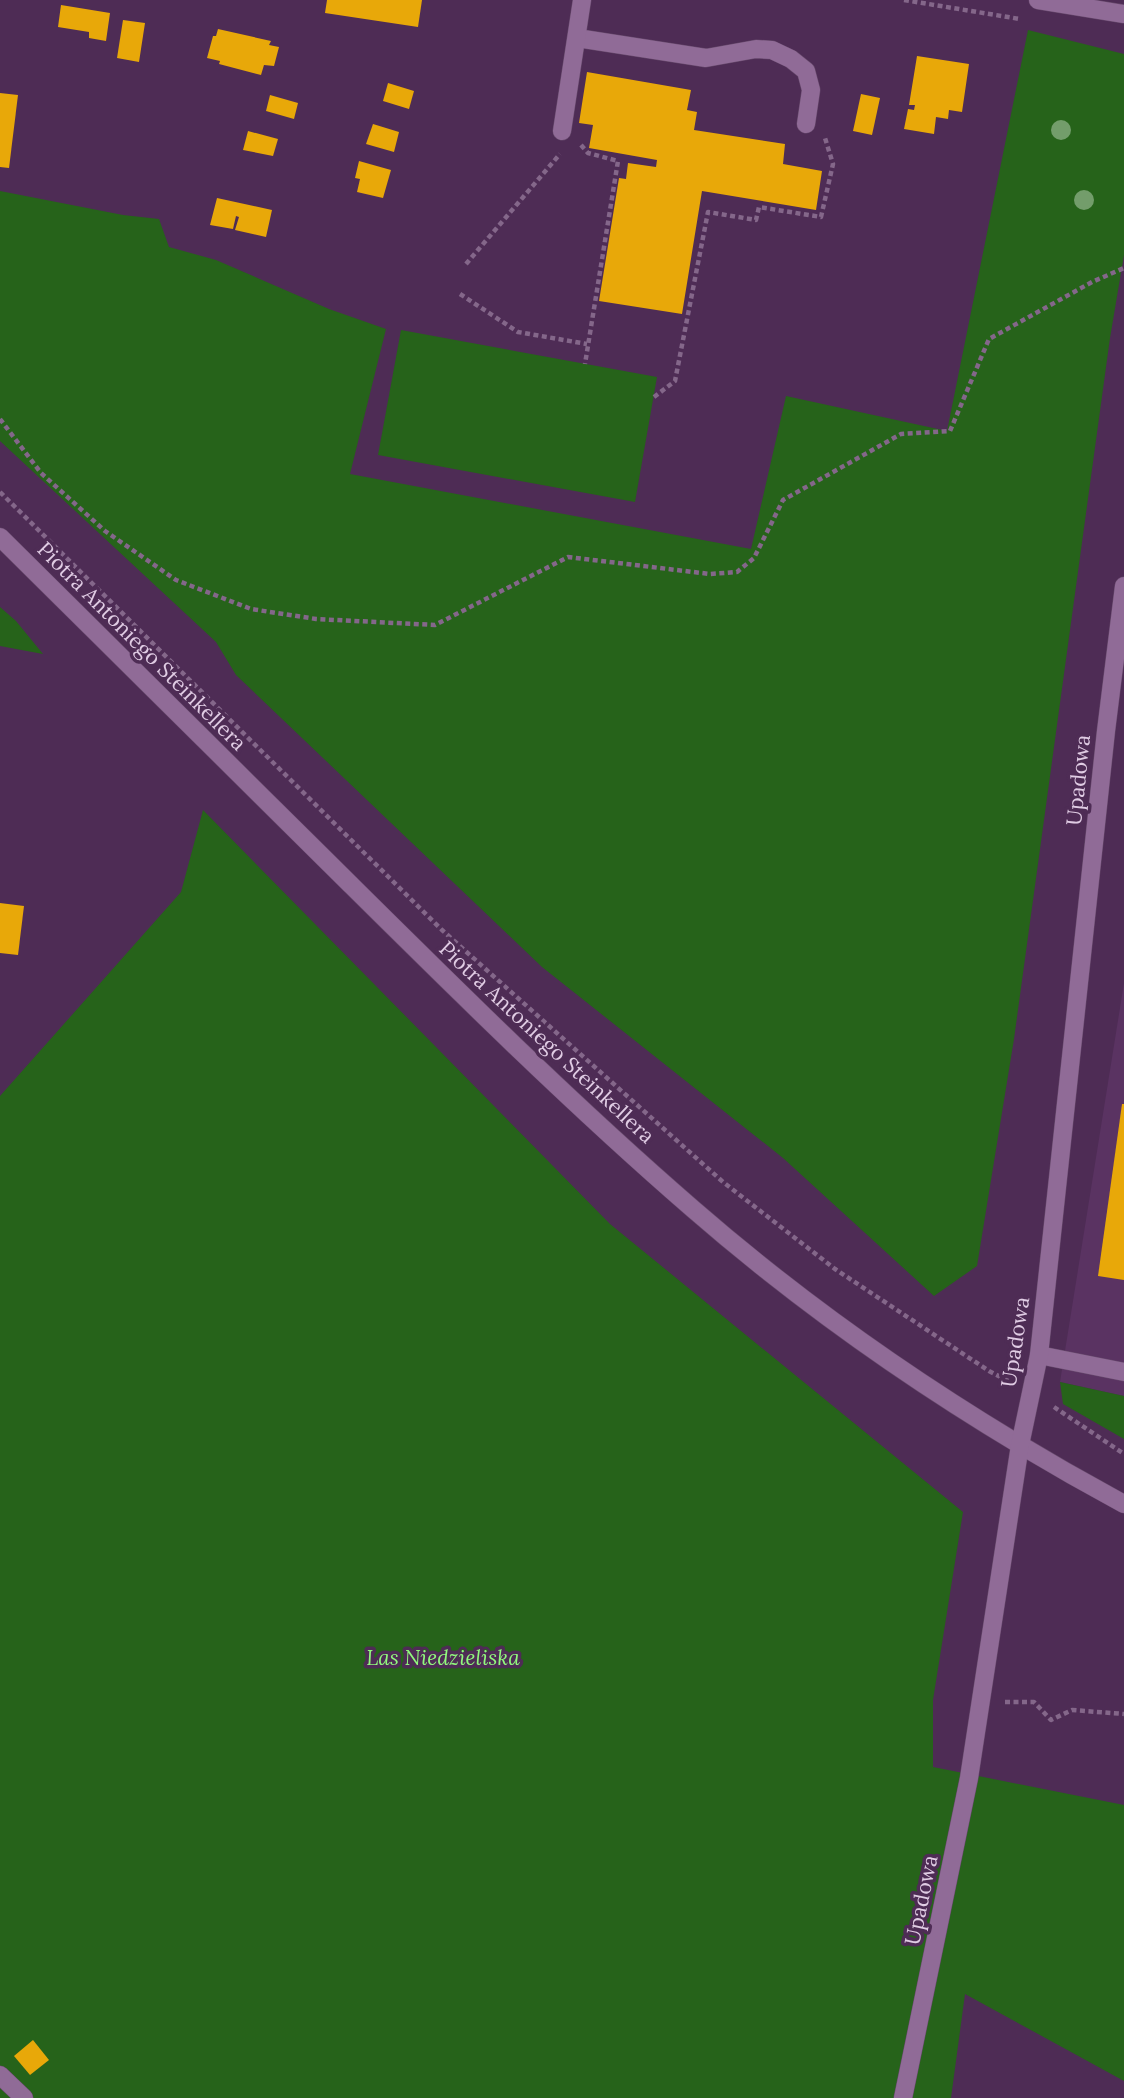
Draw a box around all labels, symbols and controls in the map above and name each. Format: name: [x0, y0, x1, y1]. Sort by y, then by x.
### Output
street label: Piotra Antoniego Steinkellera: [32, 536, 252, 756]
street label: Upadowa: [1060, 733, 1096, 827]
street label: Piotra Antoniego Steinkellera: [434, 935, 661, 1149]
street label: Upadowa: [995, 1295, 1035, 1389]
park label: Las Niedzieliska: [366, 1644, 520, 1671]
street label: Upadowa: [898, 1852, 944, 1947]

